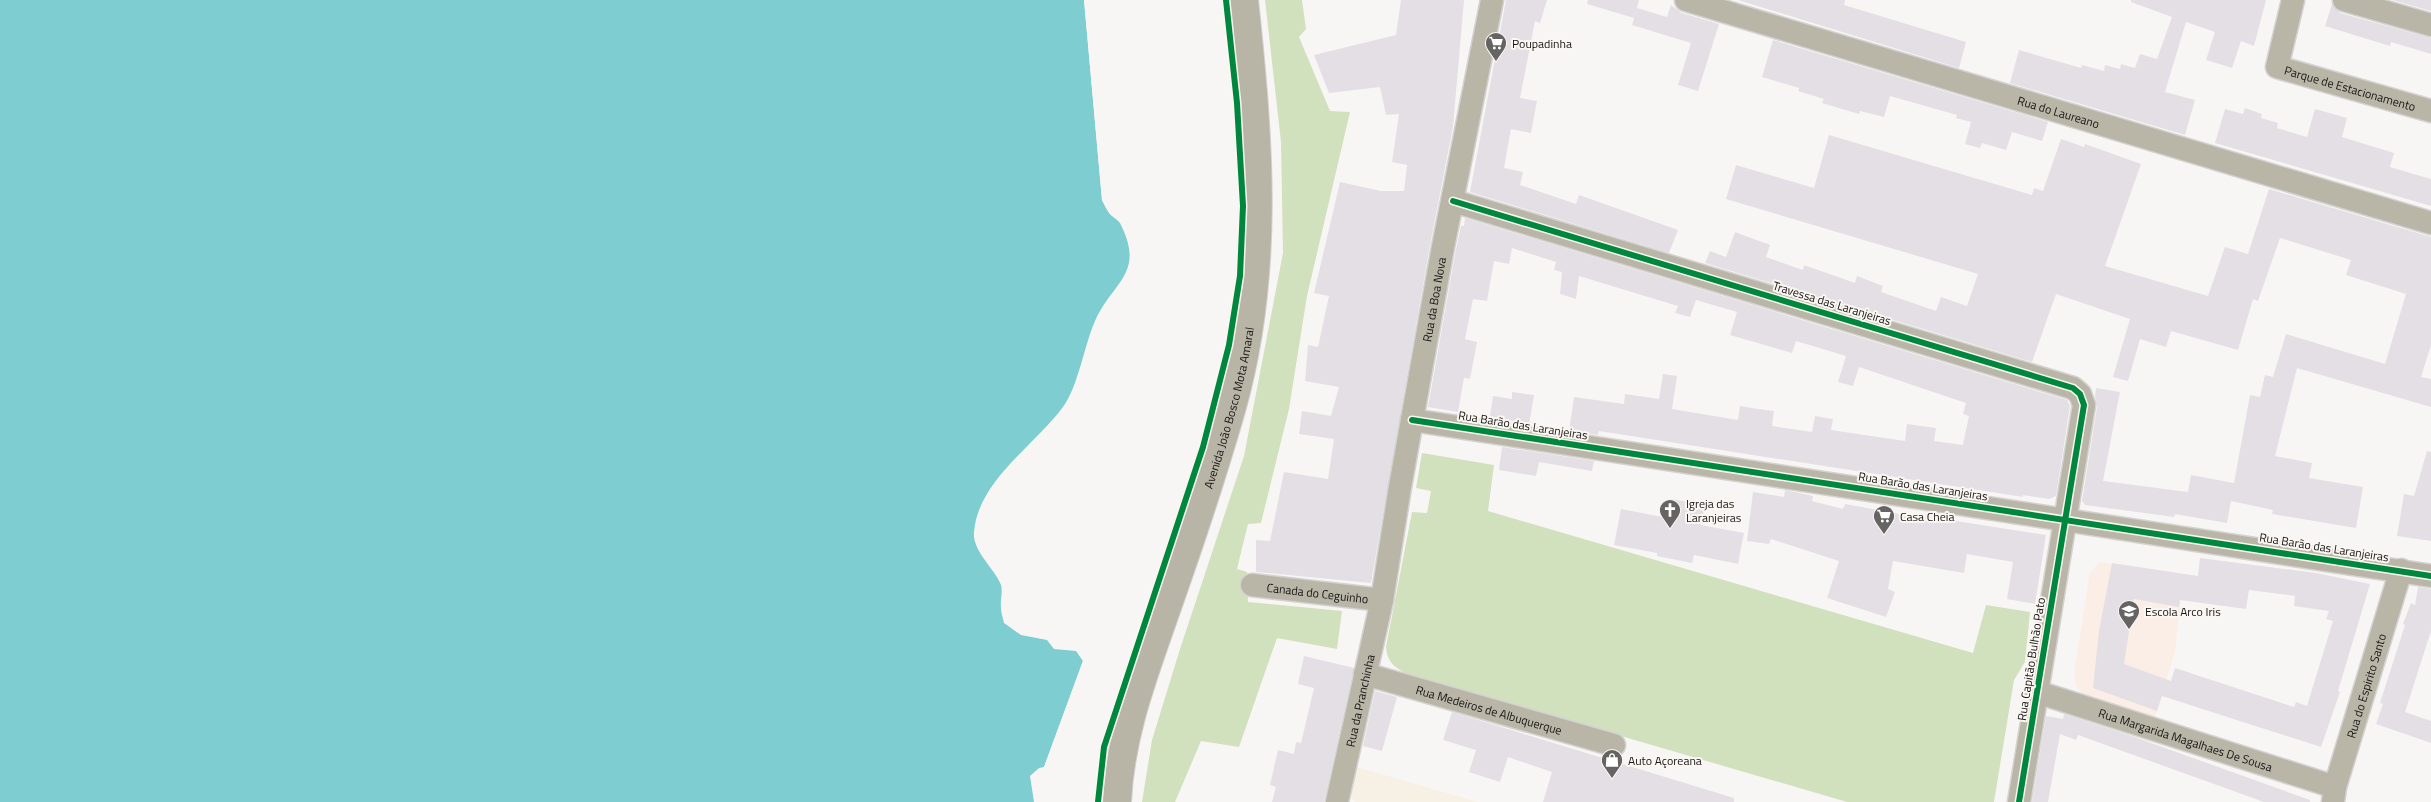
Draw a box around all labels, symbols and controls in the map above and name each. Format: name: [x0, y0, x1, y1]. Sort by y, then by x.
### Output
supermarket icon: Poupadinha: [1484, 31, 1508, 62]
place label: Poupadinha: [1512, 34, 1572, 53]
street label: Parque de Estacionamento: [2282, 60, 2418, 116]
street label: Rua do Laureano: [2015, 90, 2102, 133]
street label: Rua da Boa Nova: [1417, 255, 1451, 343]
street label: Travessa das Laranjeiras: [1770, 276, 1894, 330]
street label: Avenida João Bosco Mota Amaral: [1198, 326, 1258, 491]
street label: Rua Barão das Laranjeiras: [1457, 405, 1590, 445]
street label: Rua Barão das Laranjeiras: [1857, 466, 1990, 506]
place label: Igreja das Laranjeiras: [1686, 494, 1742, 527]
church icon: Igreja das Laranjeiras: [1658, 498, 1682, 529]
supermarket icon: Casa Cheia: [1872, 504, 1896, 535]
place label: Casa Cheia: [1900, 507, 1954, 526]
street label: Rua Barão das Laranjeiras: [2258, 527, 2391, 567]
street label: Canada do Ceguinho: [1266, 577, 1369, 608]
street label: Rua Capitão Bulhão Pato: [2012, 596, 2050, 722]
school or university icon: Escola Arco Iris: [2117, 599, 2141, 630]
place label: Escola Arco Iris: [2145, 602, 2221, 621]
street label: Rua do Espirito Santo: [2341, 631, 2391, 740]
street label: Rua da Pranchinha: [1340, 652, 1379, 749]
street label: Rua Medeiros de Albuquerque: [1414, 679, 1564, 739]
street label: Rua Margarida Magalhaes De Sousa: [2096, 703, 2275, 776]
shop icon: Auto Açoreana: [1600, 748, 1624, 779]
place label: Auto Açoreana: [1628, 751, 1702, 770]

